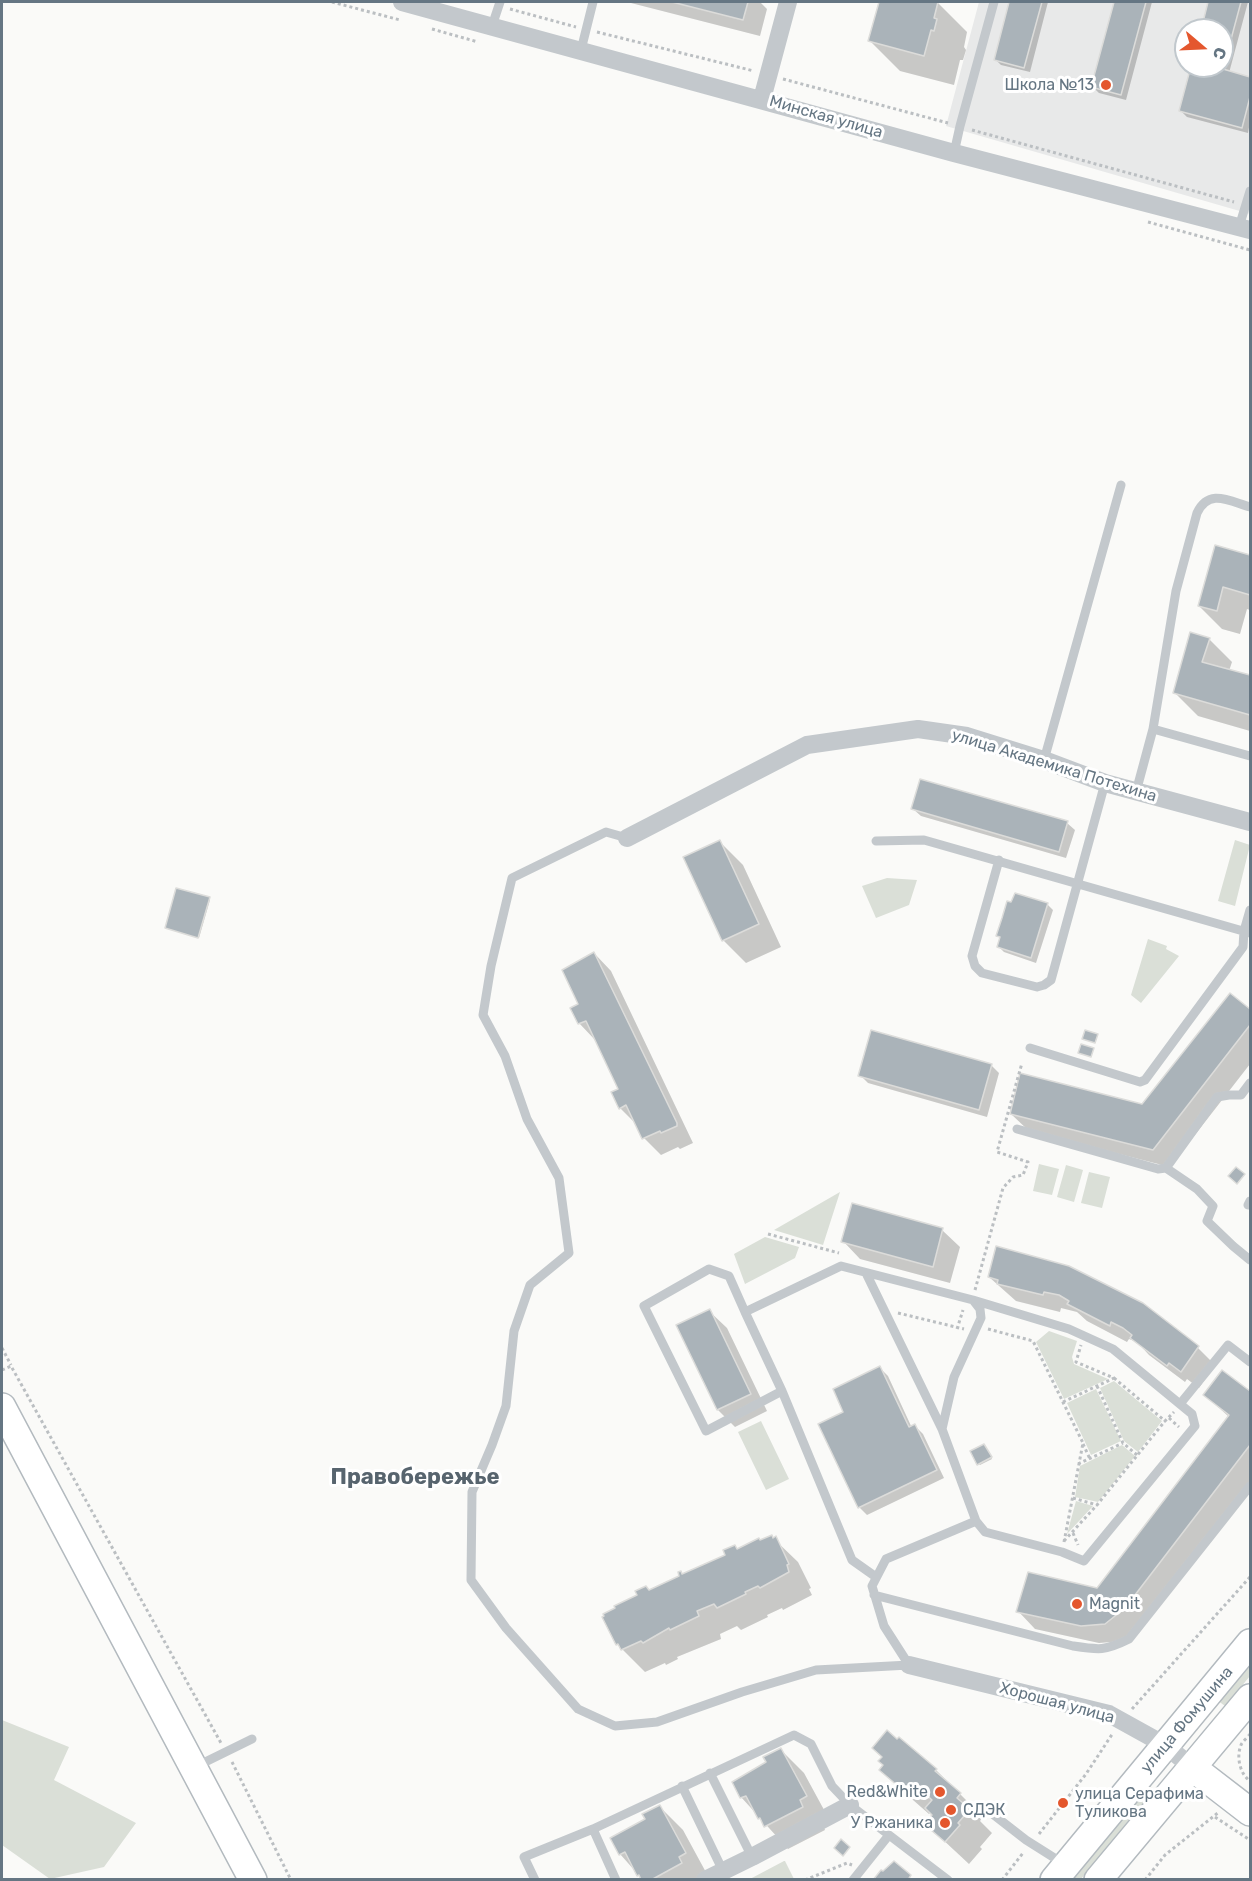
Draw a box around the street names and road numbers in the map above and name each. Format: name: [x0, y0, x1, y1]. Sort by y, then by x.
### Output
street label: Минская улица: [767, 92, 885, 142]
street label: улица Академика Потехина: [949, 726, 1159, 806]
street label: улица Фомушина: [1137, 1663, 1237, 1777]
street label: Хорошая улица: [997, 1678, 1117, 1728]

